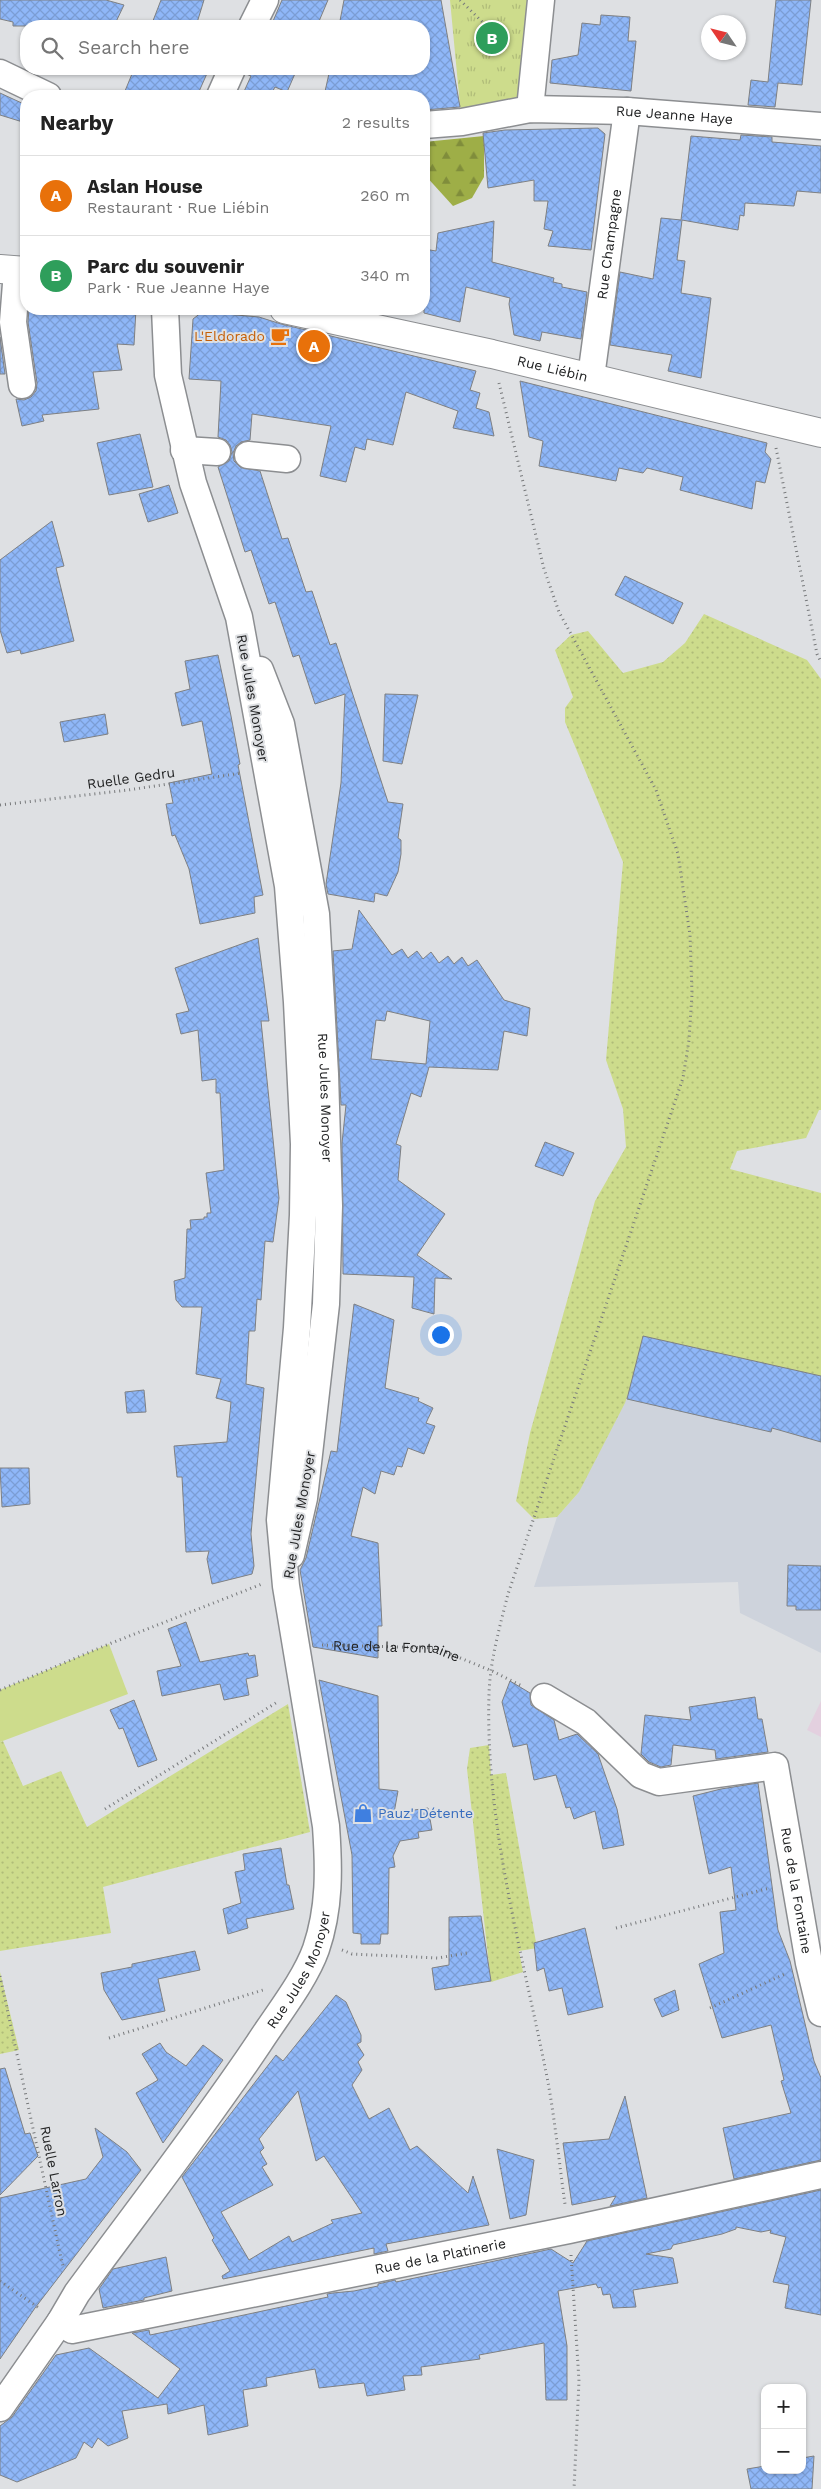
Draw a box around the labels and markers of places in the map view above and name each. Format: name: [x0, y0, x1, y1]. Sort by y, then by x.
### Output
pin: B: [476, 19, 508, 57]
cafe icon: L'Eldorado: [269, 325, 291, 347]
pin: A: [298, 327, 330, 365]
place label: L'Eldorado: [194, 328, 265, 344]
shop icon: Pauz' Détente: [352, 1802, 374, 1824]
place label: Pauz' Détente: [378, 1805, 473, 1821]

